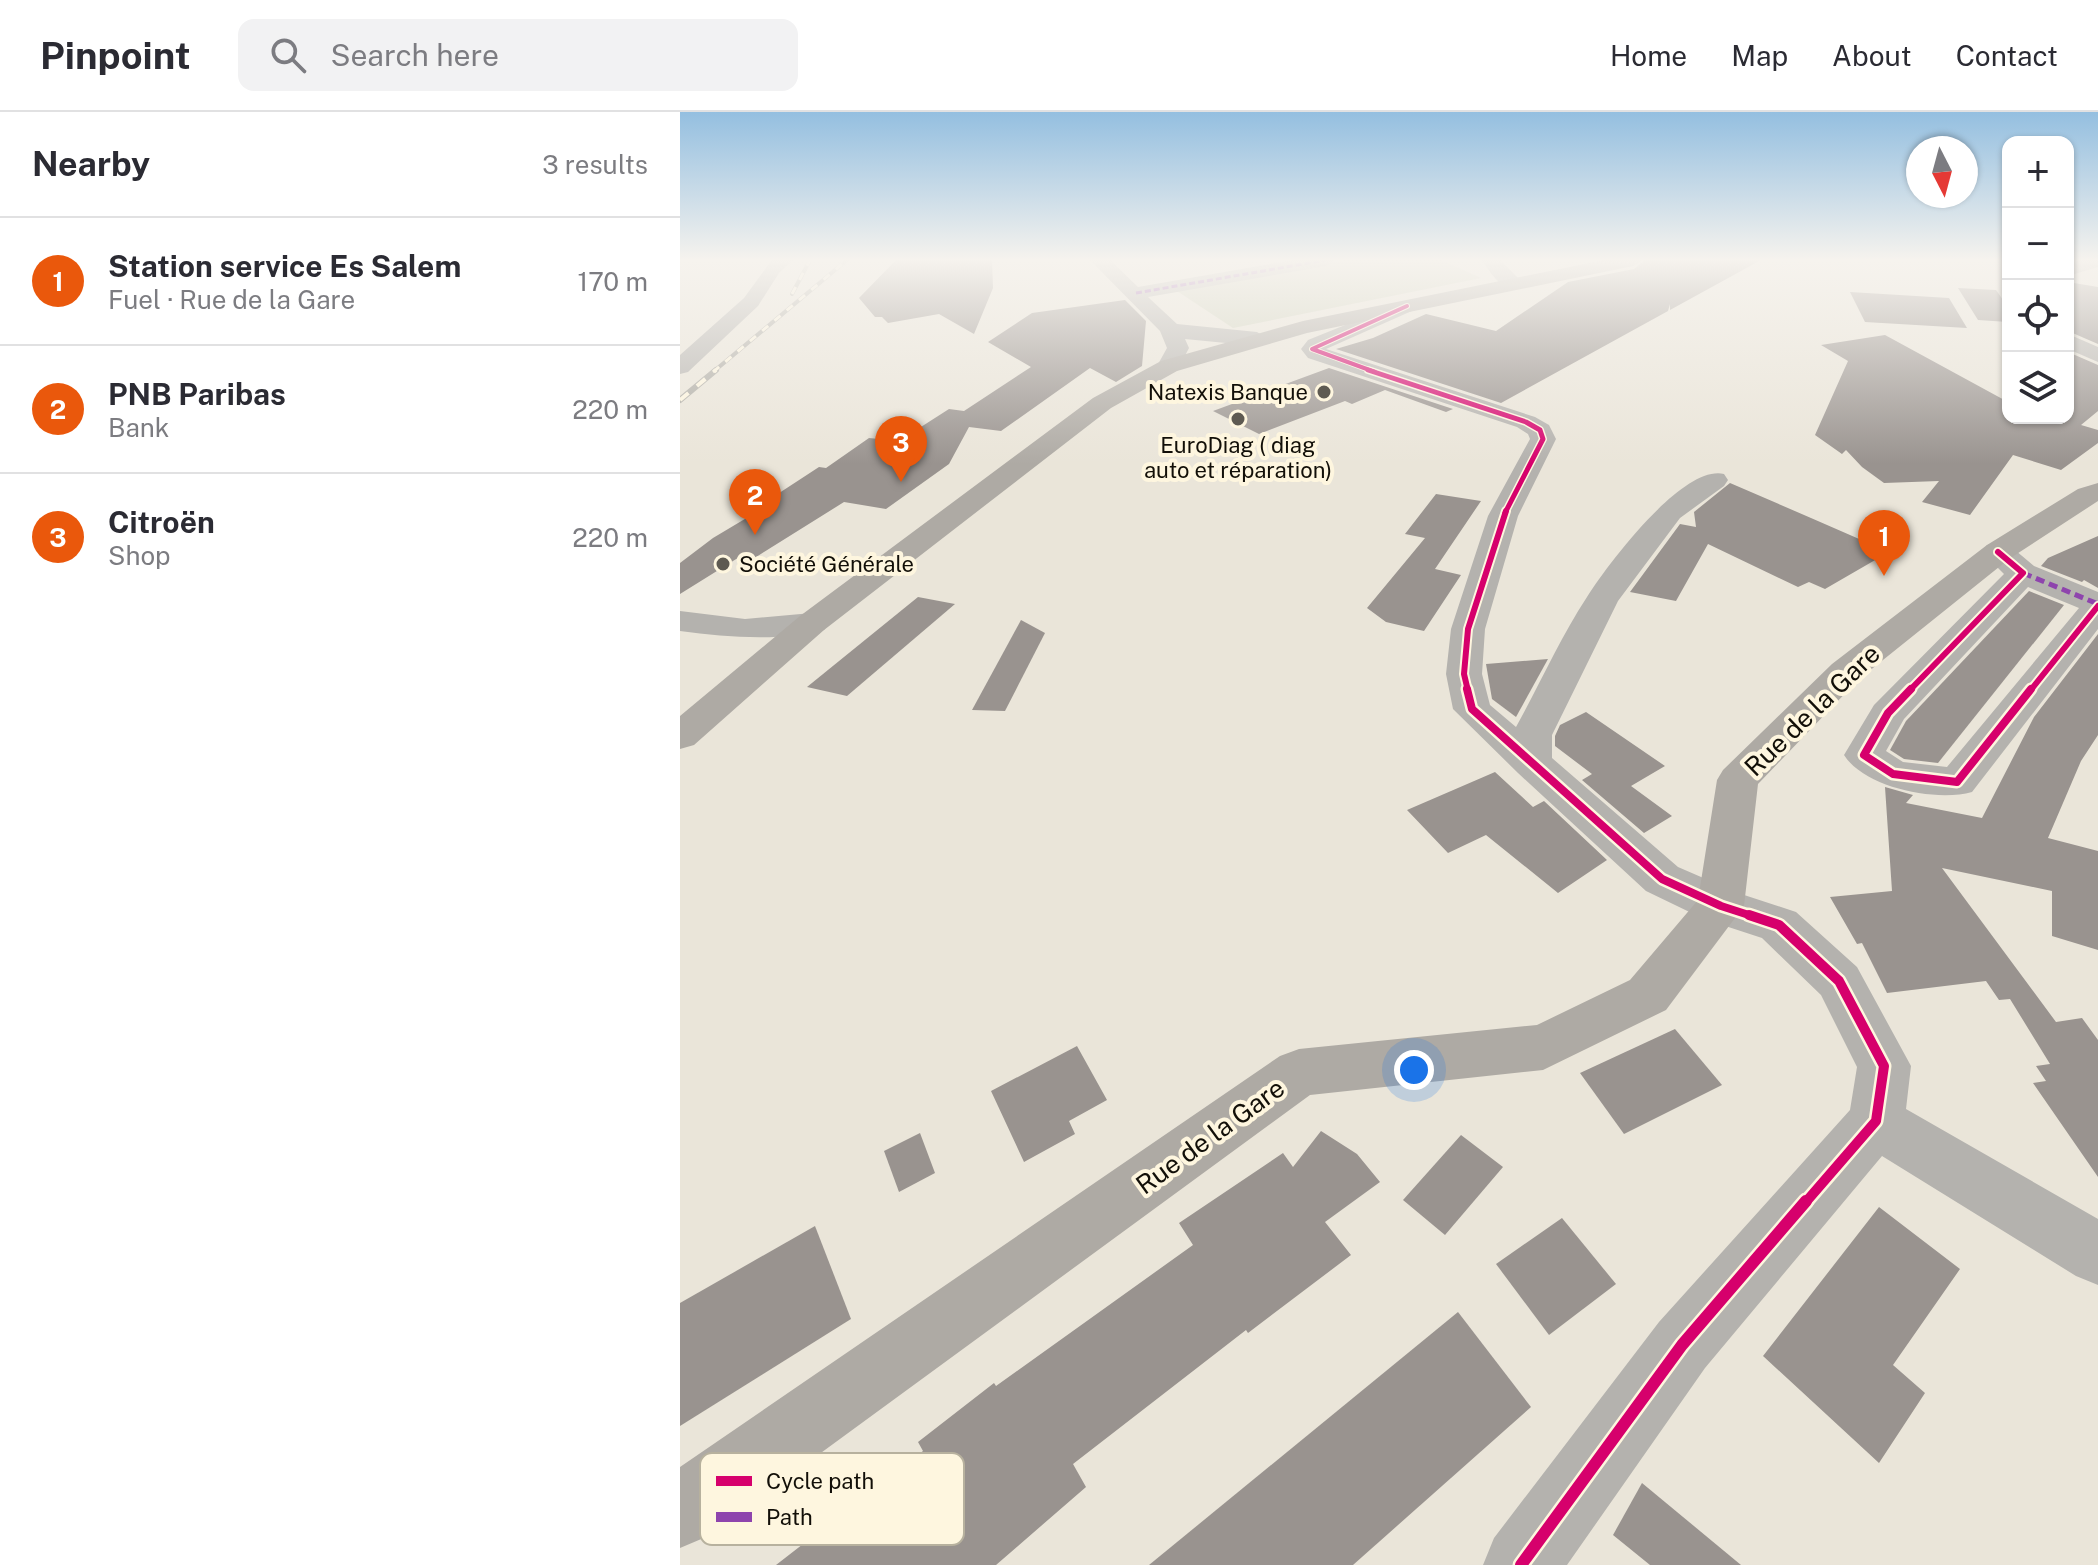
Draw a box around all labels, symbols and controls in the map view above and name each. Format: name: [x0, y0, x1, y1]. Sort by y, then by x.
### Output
search box: [238, 19, 798, 91]
text: Pinpoint: [40, 33, 190, 78]
icon: search: [266, 33, 310, 77]
text: Search here: [330, 37, 499, 73]
text: Home: [1610, 39, 1687, 72]
text: Map: [1731, 39, 1788, 72]
text: About: [1832, 39, 1912, 72]
text: Contact: [1956, 39, 2058, 72]
north arrow: [1906, 136, 1978, 208]
map controls: [2002, 136, 2074, 424]
button: +: [2002, 136, 2074, 208]
text: Nearby: [32, 144, 150, 184]
text: 3 results: [542, 149, 648, 180]
button: −: [2002, 208, 2074, 280]
text: Station service Es Salem: [108, 248, 461, 284]
text: 1: [52, 266, 64, 297]
text: 170 m: [578, 266, 648, 297]
button: locate: [2002, 280, 2074, 352]
text: Fuel · Rue de la Gare: [108, 284, 355, 315]
button: layers: [2002, 352, 2074, 424]
text: PNB Paribas: [108, 376, 286, 412]
place label: Natexis Banque: [1148, 379, 1308, 405]
marker: Natexis Banque: [1315, 383, 1333, 401]
text: 2: [50, 394, 66, 425]
text: 220 m: [572, 394, 648, 425]
marker: EuroDiag ( diag auto et réparation): [1229, 410, 1247, 428]
text: Bank: [108, 412, 169, 443]
pin: 3: [875, 416, 927, 482]
place label: EuroDiag ( diag auto et réparation): [1144, 432, 1332, 483]
pin: 2: [729, 469, 781, 535]
text: Citroën: [108, 504, 215, 540]
pin: 1: [1858, 510, 1910, 576]
text: 3: [49, 522, 67, 553]
text: 220 m: [572, 522, 648, 553]
text: Shop: [108, 540, 171, 571]
place label: Société Générale: [739, 551, 914, 577]
marker: Société Générale: [714, 555, 732, 573]
street label: Rue de la Gare: [1738, 638, 1886, 782]
your location: [1394, 1050, 1434, 1090]
street label: Rue de la Gare: [1130, 1072, 1290, 1200]
legend: [700, 1453, 964, 1545]
text: Cycle path: [766, 1468, 874, 1494]
text: Path: [766, 1504, 813, 1530]

